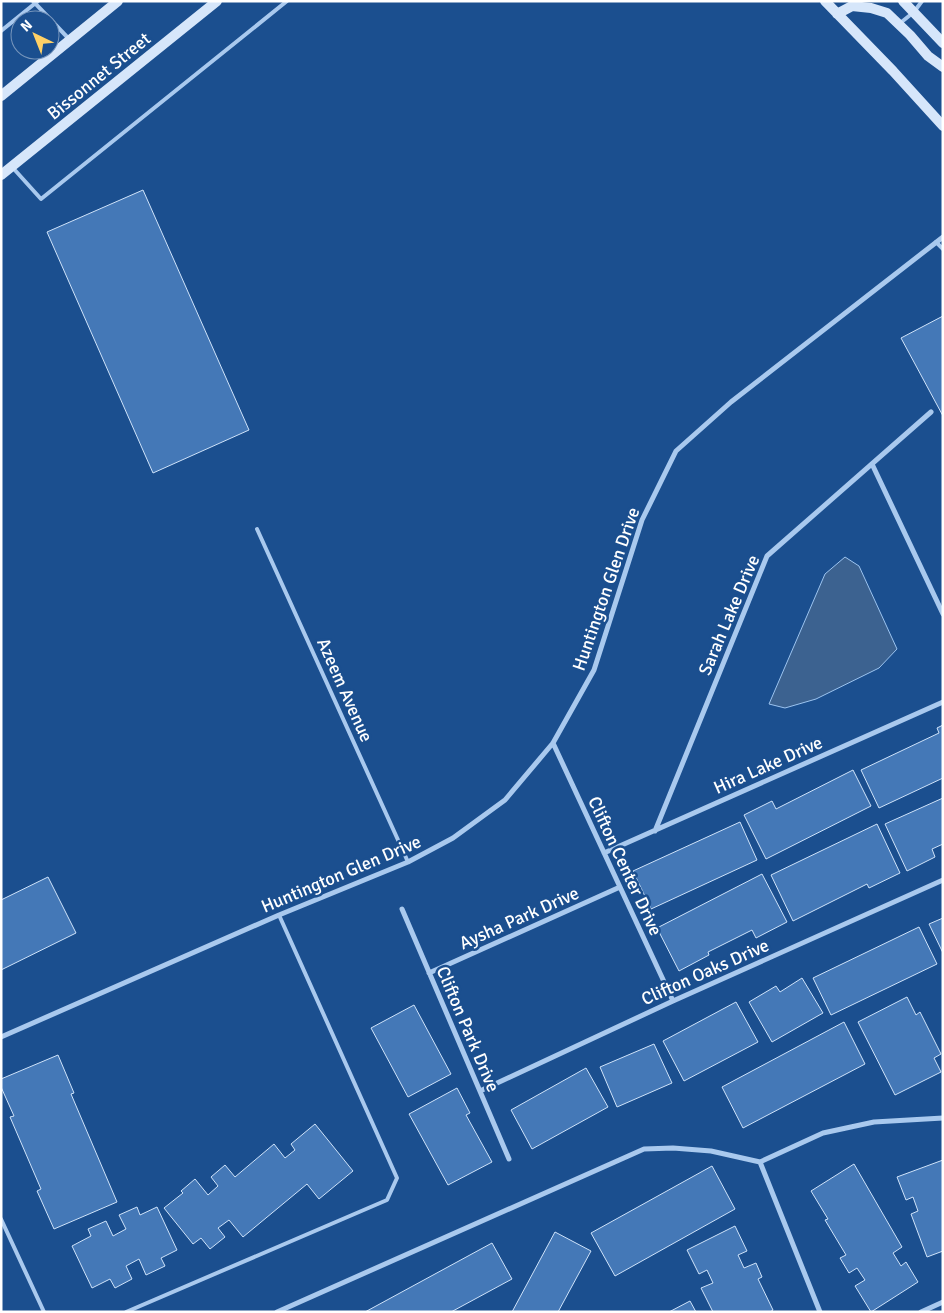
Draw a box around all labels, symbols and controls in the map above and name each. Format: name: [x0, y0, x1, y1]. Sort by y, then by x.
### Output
north arrow: [10, 10, 60, 60]
text: N: [17, 16, 36, 35]
street label: Bissonnet Street: [43, 28, 155, 124]
street label: Huntington Glen Drive: [568, 504, 644, 674]
street label: Sarah Lake Drive: [694, 551, 764, 679]
street label: Azeem Avenue: [312, 635, 378, 745]
street label: Hira Lake Drive: [710, 731, 826, 799]
street label: Clifton Center Drive: [583, 793, 667, 939]
street label: Huntington Glen Drive: [258, 830, 424, 918]
street label: Aysha Park Drive: [456, 882, 582, 954]
street label: Clifton Oaks Drive: [638, 934, 772, 1010]
street label: Clifton Park Drive: [432, 963, 504, 1095]

